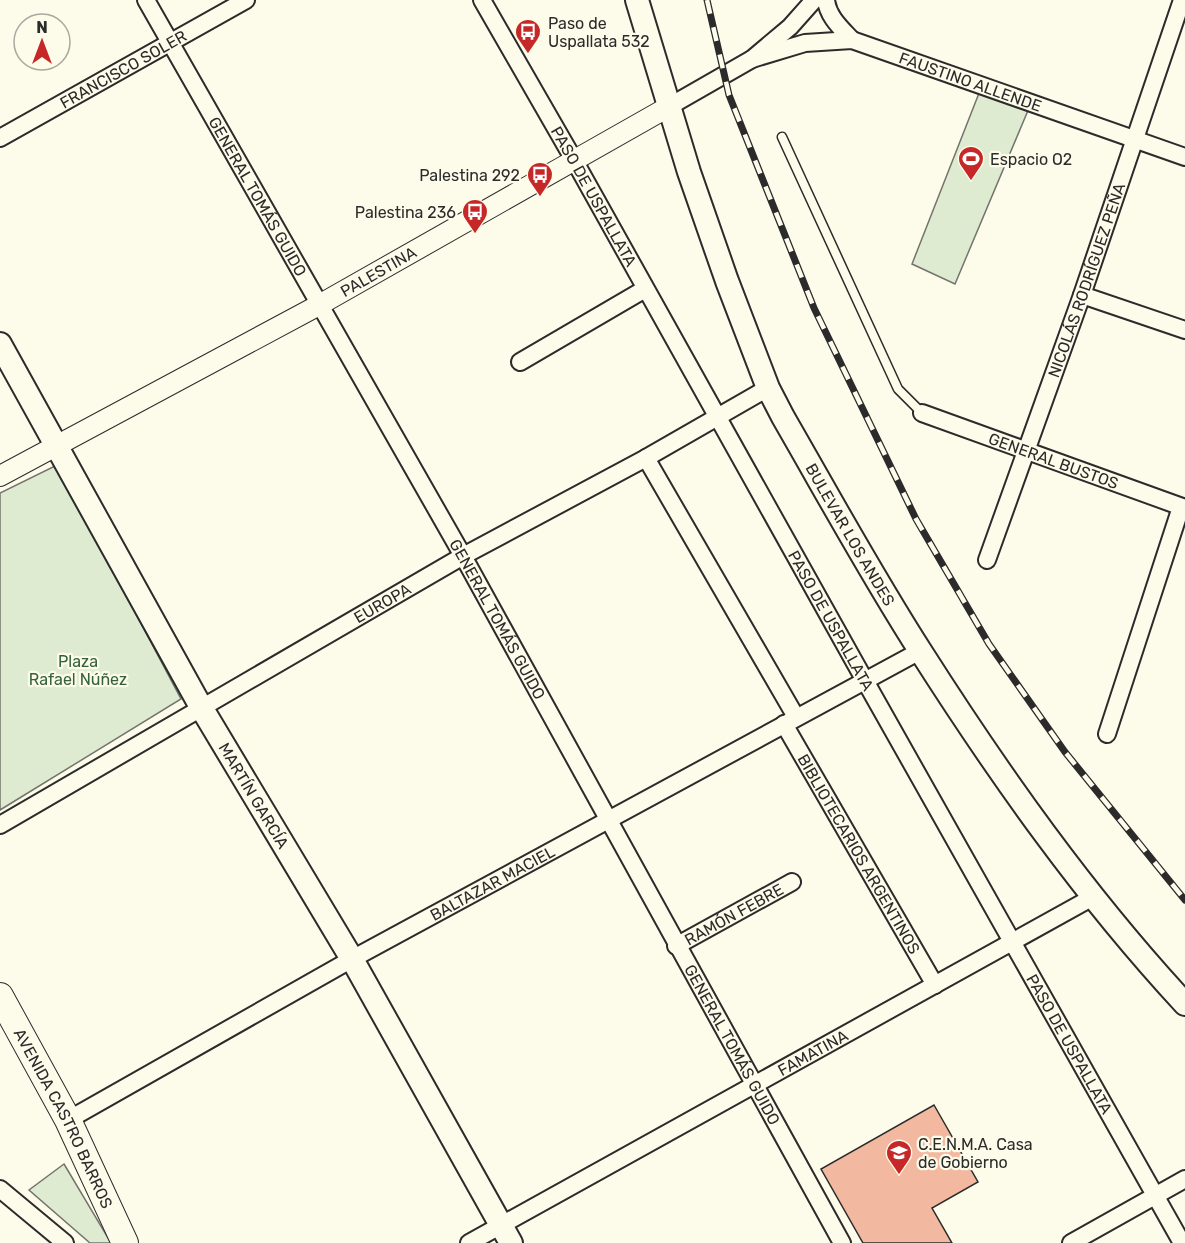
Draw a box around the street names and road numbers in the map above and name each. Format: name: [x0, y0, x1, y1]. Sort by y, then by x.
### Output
street label: FRANCISCO SOLER: [57, 26, 190, 113]
street label: FAUSTINO ALLENDE: [897, 48, 1044, 116]
street label: GENERAL TOMÁS GUIDO: [205, 114, 310, 280]
street label: PASO DE USPALLATA: [547, 123, 641, 270]
street label: NICOLÁS RODRÍGUEZ PEÑA: [1044, 180, 1129, 380]
street label: PALESTINA: [337, 243, 420, 301]
street label: GENERAL BUSTOS: [986, 429, 1121, 493]
street label: BULEVAR LOS ANDES: [802, 460, 899, 609]
street label: GENERAL TOMÁS GUIDO: [445, 536, 549, 703]
street label: PASO DE USPALLATA: [784, 547, 878, 694]
street label: EUROPA: [351, 579, 415, 627]
street label: MARTÍN GARCÍA: [215, 739, 293, 852]
street label: BIBLIOTECARIOS ARGENTINOS: [793, 751, 924, 957]
street label: BALTAZAR MACIEL: [427, 842, 558, 925]
street label: RAMÓN FEBRE: [681, 880, 787, 949]
street label: GENERAL TOMÁS GUIDO: [680, 961, 784, 1128]
street label: PASO DE USPALLATA: [1022, 971, 1116, 1118]
street label: AVENIDA CASTRO BARROS: [10, 1025, 117, 1212]
street label: FAMATINA: [775, 1026, 852, 1080]

